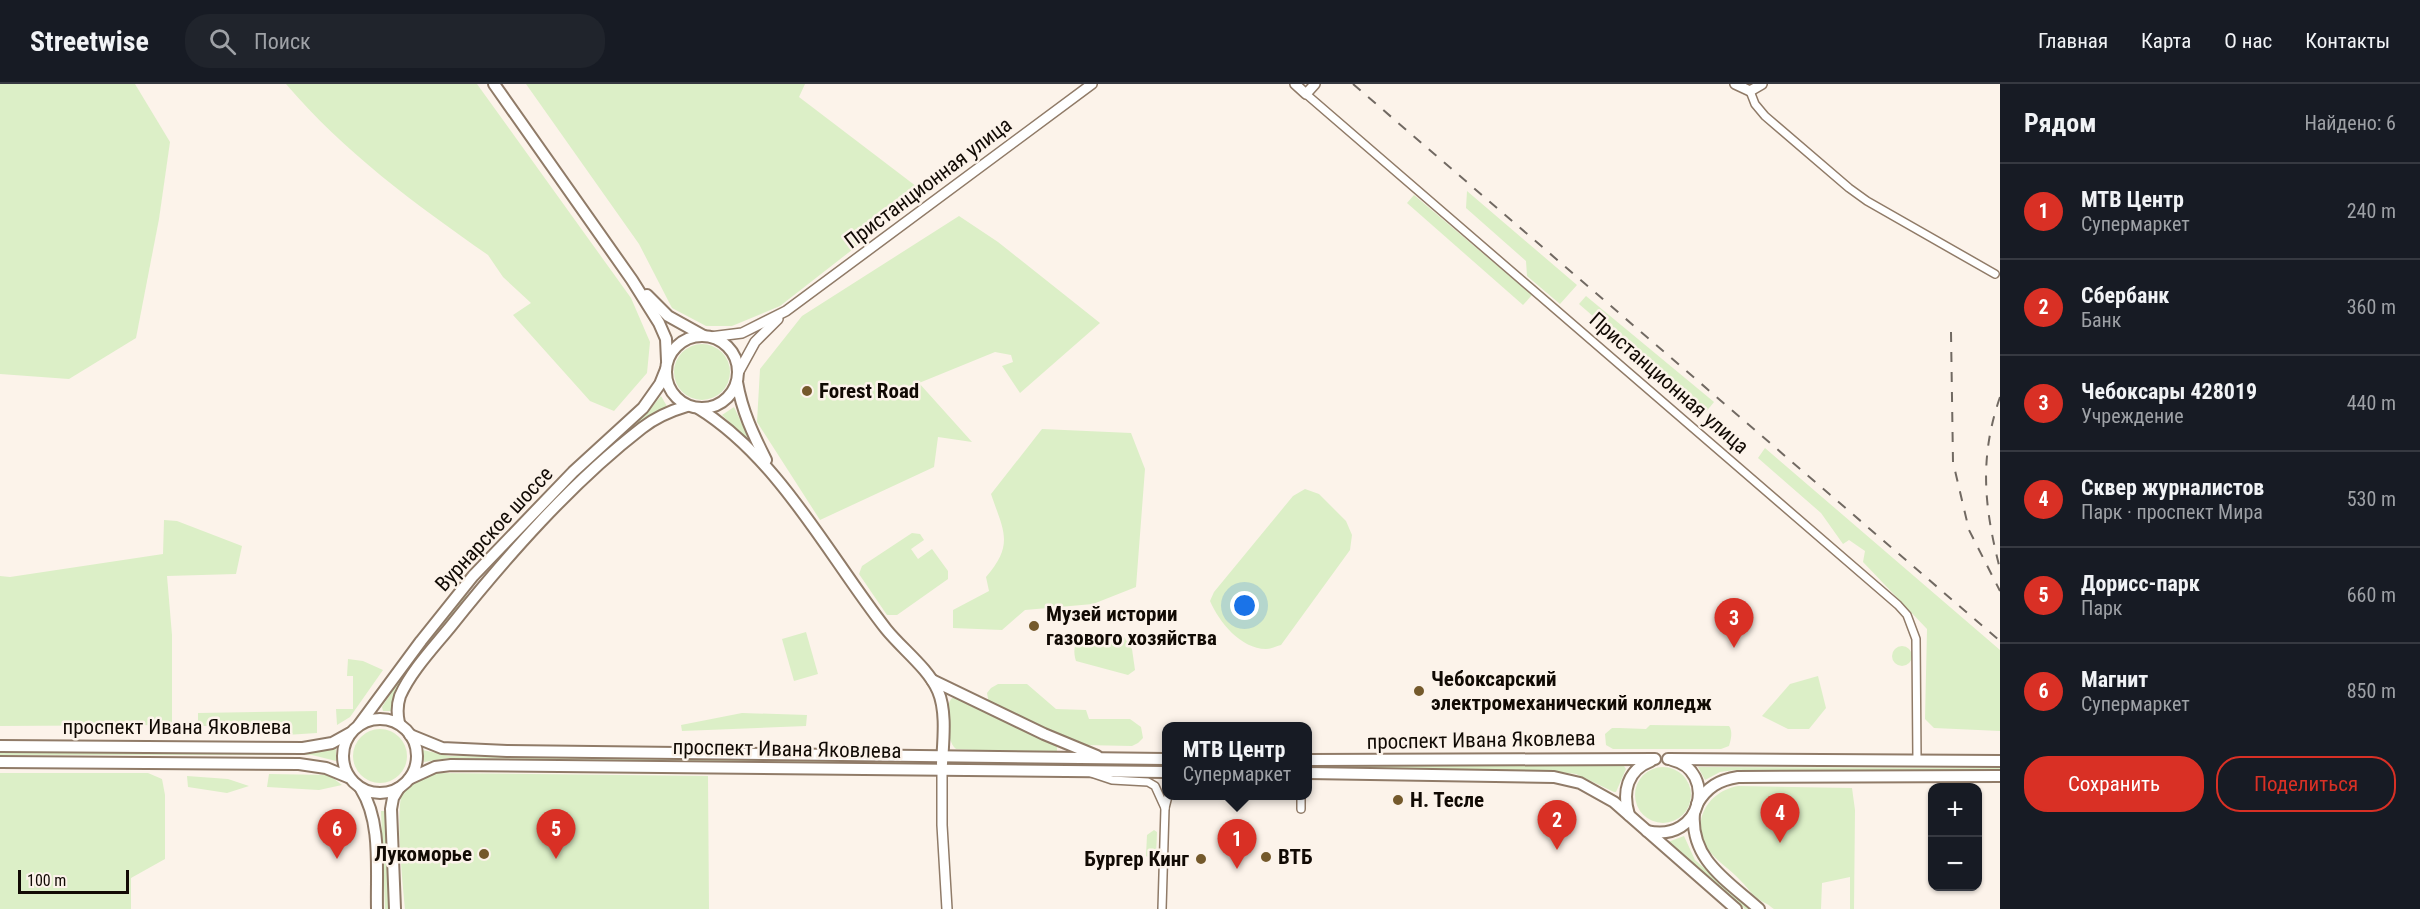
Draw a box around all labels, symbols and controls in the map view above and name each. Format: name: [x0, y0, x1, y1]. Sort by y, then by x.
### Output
search box: [185, 14, 605, 68]
text: Streetwise: [30, 25, 149, 58]
icon: search: [206, 25, 239, 58]
text: Поиск: [254, 29, 311, 54]
text: Главная: [2038, 29, 2108, 53]
text: Карта: [2141, 29, 2191, 53]
text: О нас: [2224, 29, 2272, 53]
text: Контакты: [2305, 29, 2390, 53]
text: Рядом: [2024, 108, 2096, 138]
text: Найдено: 6: [2304, 111, 2396, 135]
street label: Пристанционная улица: [840, 112, 1016, 254]
text: МТВ Центр: [2081, 187, 2184, 212]
text: 1: [2038, 199, 2049, 223]
text: 240 m: [2347, 199, 2396, 223]
text: Супермаркет: [2081, 212, 2190, 236]
text: Сбербанк: [2081, 283, 2169, 308]
text: 2: [2038, 295, 2049, 319]
text: 360 m: [2347, 295, 2396, 319]
street label: Пристанционная улица: [1585, 307, 1753, 459]
text: Банк: [2081, 308, 2121, 332]
place label: Forest Road: [819, 379, 919, 403]
text: Чебоксары 428019: [2081, 379, 2257, 404]
marker: Forest Road: [800, 384, 814, 398]
text: 3: [2038, 391, 2049, 415]
text: 440 m: [2347, 391, 2396, 415]
text: Учреждение: [2081, 404, 2184, 428]
street label: Вурнарское шоссе: [430, 462, 558, 596]
text: Сквер журналистов: [2081, 475, 2264, 500]
text: 4: [2038, 487, 2049, 511]
text: 530 m: [2347, 487, 2396, 511]
text: Парк · проспект Мира: [2081, 500, 2263, 524]
text: Дорисс-парк: [2081, 571, 2200, 596]
text: 5: [2038, 583, 2049, 607]
text: 660 m: [2347, 583, 2396, 607]
your location: [1230, 591, 1259, 620]
text: Парк: [2081, 596, 2122, 620]
pin: 3: [1714, 598, 1754, 648]
place label: Музей истории газового хозяйства: [1046, 602, 1217, 650]
marker: Музей истории газового хозяйства: [1027, 619, 1041, 633]
place label: Чебоксарский электромеханический колледж: [1431, 667, 1712, 715]
text: Магнит: [2081, 667, 2148, 692]
text: 6: [2038, 679, 2049, 703]
text: 850 m: [2347, 679, 2396, 703]
marker: Чебоксарский электромеханический колледж: [1412, 684, 1426, 698]
text: Супермаркет: [2081, 692, 2190, 716]
street label: проспект Ивана Яковлева: [63, 715, 291, 739]
popup: [1162, 722, 1312, 800]
street label: проспект Ивана Яковлева: [1366, 726, 1596, 754]
street label: проспект Ивана Яковлева: [672, 735, 902, 763]
text: МТВ Центр: [1183, 737, 1285, 762]
button: Сохранить: [2024, 756, 2204, 812]
button: Поделиться: [2216, 756, 2396, 812]
text: Супермаркет: [1183, 762, 1291, 786]
map controls: [1928, 783, 1982, 891]
button: +: [1928, 783, 1982, 837]
place label: Н. Тесле: [1410, 788, 1484, 812]
marker: Н. Тесле: [1391, 793, 1405, 807]
pin: 4: [1760, 794, 1800, 843]
pin: 2: [1538, 800, 1576, 850]
pin: 6: [318, 810, 356, 859]
pin: 5: [536, 810, 576, 859]
pin: 1: [1218, 820, 1256, 869]
button: −: [1928, 837, 1982, 891]
place label: Лукоморье: [374, 842, 472, 866]
place label: ВТБ: [1278, 845, 1312, 869]
marker: Лукоморье: [477, 847, 491, 861]
place label: Бургер Кинг: [1084, 847, 1189, 871]
marker: ВТБ: [1259, 850, 1273, 864]
marker: Бургер Кинг: [1194, 852, 1208, 866]
scale bar: [18, 867, 129, 894]
text: 100 m: [27, 871, 66, 890]

